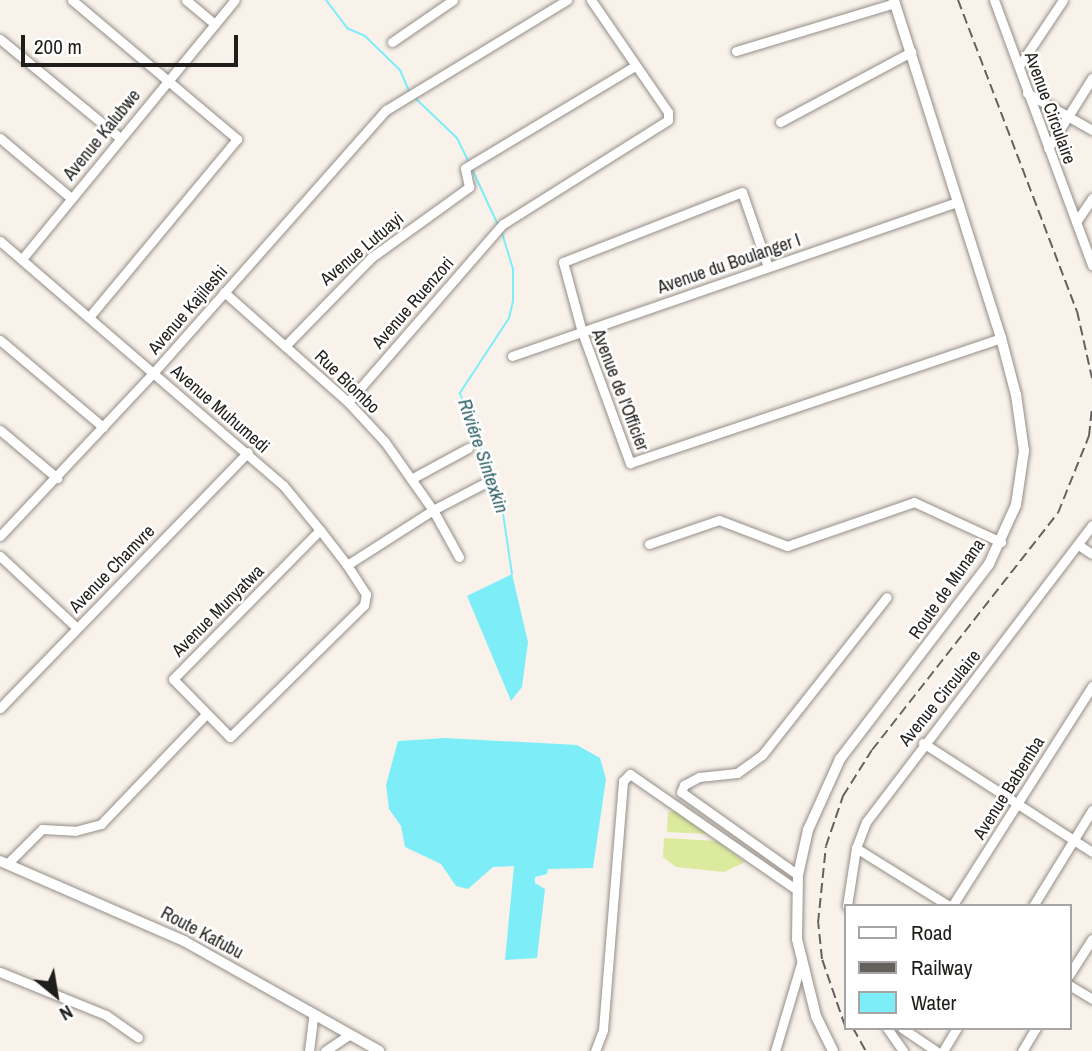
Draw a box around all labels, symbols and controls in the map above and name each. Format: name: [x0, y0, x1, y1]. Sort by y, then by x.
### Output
scale bar: [24, 21, 242, 65]
text: 200 m: [34, 32, 82, 61]
street label: Avenue Circulaire: [1020, 49, 1080, 167]
street label: Avenue Kalubwe: [59, 85, 145, 185]
street label: Avenue Lutuayi: [316, 208, 408, 290]
street label: Avenue du Boulanger I: [655, 229, 803, 299]
street label: Avenue Ruenzori: [368, 253, 458, 353]
street label: Avenue Kajileshi: [144, 261, 232, 359]
street label: Avenue de l'Officier: [587, 326, 653, 454]
street label: Rue Biombo: [310, 346, 384, 418]
street label: Avenue Muhumedi: [166, 360, 274, 458]
water label: Riviére Sintexkin: [453, 396, 513, 516]
street label: Avenue Chamvre: [65, 521, 159, 617]
street label: Route de Munana: [905, 535, 989, 643]
street label: Avenue Munyatwa: [168, 561, 268, 661]
street label: Avenue Circulaire: [895, 645, 985, 751]
street label: Avenue Babemba: [969, 733, 1049, 843]
street label: Route Kafubu: [157, 902, 247, 964]
legend: [844, 904, 1071, 1030]
text: Road: [911, 918, 952, 947]
text: Railway: [911, 953, 972, 982]
north arrow: [21, 960, 91, 1030]
text: Water: [911, 988, 956, 1017]
text: N: [55, 999, 78, 1027]

